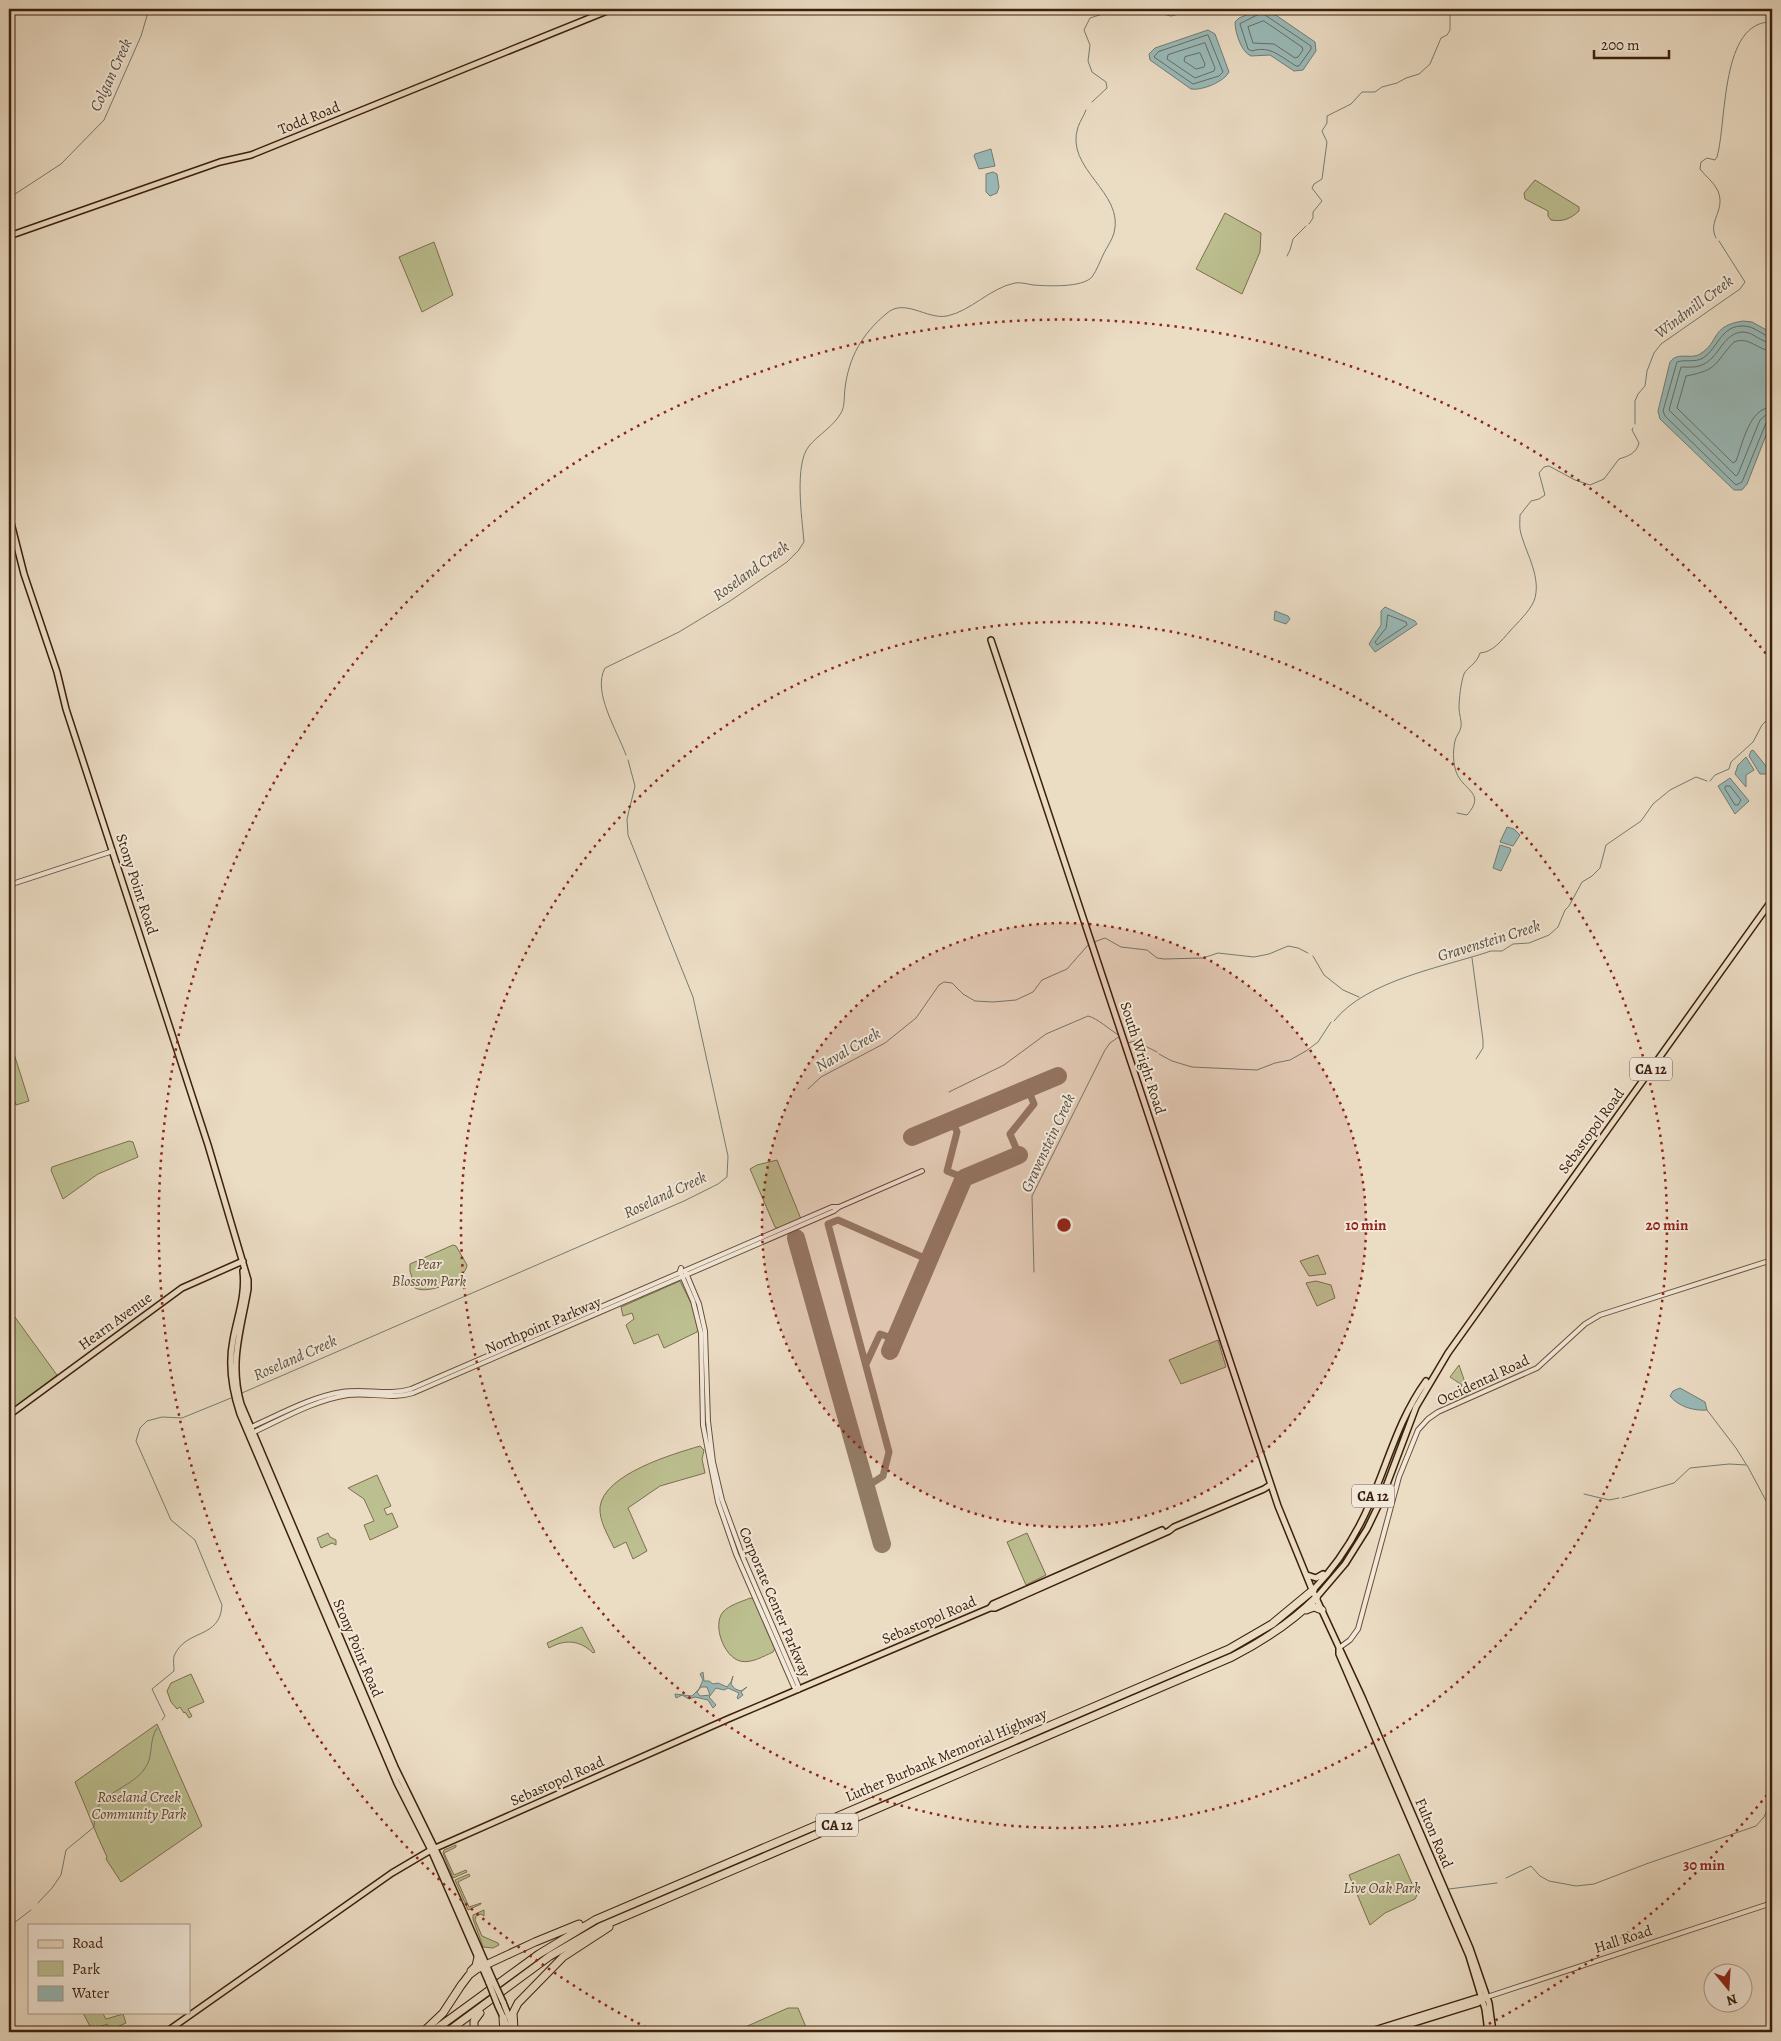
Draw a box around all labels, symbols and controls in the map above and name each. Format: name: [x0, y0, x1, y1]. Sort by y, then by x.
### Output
scale bar: [1594, 28, 1668, 60]
water label: Colgan Creek: [85, 35, 137, 115]
text: 200 m: [1601, 35, 1640, 55]
street label: Todd Road: [275, 96, 344, 139]
water label: Windmill Creek: [1650, 270, 1738, 344]
water label: Roseland Creek: [708, 536, 794, 606]
street label: Stony Point Road: [111, 831, 163, 938]
water label: Gravenstein Creek: [1435, 915, 1543, 967]
street label: South Wright Road: [1115, 999, 1171, 1118]
water label: Naval Creek: [811, 1022, 885, 1078]
road number: CA 12: [1630, 1058, 1672, 1080]
street label: Sebastopol Road: [1553, 1084, 1629, 1178]
water label: Gravenstein Creek: [1016, 1090, 1080, 1196]
water label: Roseland Creek: [620, 1166, 710, 1224]
text: 10 min: [1346, 1215, 1387, 1235]
text: 20 min: [1646, 1215, 1689, 1235]
centre of rings: [1055, 1216, 1073, 1234]
park label: Pear Blossom Park: [392, 1254, 466, 1291]
street label: Hearn Avenue: [74, 1287, 156, 1354]
street label: Northpoint Parkway: [482, 1291, 604, 1358]
water label: Roseland Creek: [250, 1330, 340, 1386]
street label: Occidental Road: [1434, 1349, 1533, 1410]
road number: CA 12: [1352, 1484, 1394, 1508]
street label: Corporate Center Parkway: [734, 1524, 816, 1680]
street label: Sebastopol Road: [879, 1591, 980, 1649]
street label: Stony Point Road: [328, 1596, 388, 1701]
street label: Luther Burbank Memorial Highway: [842, 1703, 1050, 1807]
street label: Sebastopol Road: [507, 1751, 608, 1811]
park label: Roseland Creek Community Park: [91, 1787, 187, 1824]
street label: Fulton Road: [1410, 1795, 1458, 1872]
road number: CA 12: [816, 1814, 858, 1836]
text: 30 min: [1683, 1855, 1726, 1875]
park label: Live Oak Park: [1343, 1878, 1421, 1898]
street label: Hall Road: [1592, 1920, 1655, 1958]
legend: [28, 1924, 190, 2014]
text: Road: [72, 1933, 104, 1953]
text: Park: [72, 1959, 101, 1979]
north arrow: [1704, 1964, 1754, 2014]
text: Water: [71, 1983, 109, 2003]
text: N: [1724, 1989, 1740, 2010]

